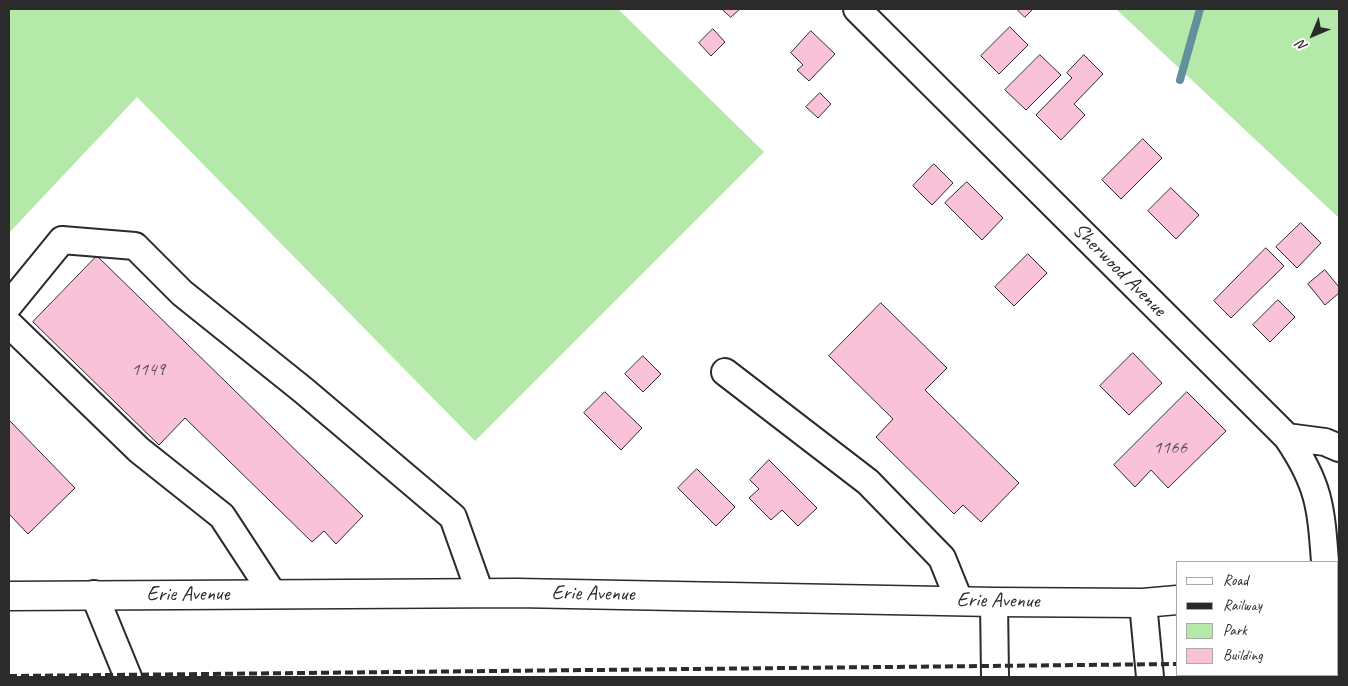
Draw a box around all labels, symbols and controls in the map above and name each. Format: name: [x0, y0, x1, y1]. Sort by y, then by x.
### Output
north arrow: [1288, 10, 1338, 60]
text: N: [1293, 37, 1311, 55]
street label: Sherwood Avenue: [1067, 218, 1171, 322]
house number: 1149: [131, 359, 165, 381]
house number: 1166: [1153, 437, 1187, 459]
legend: [1176, 561, 1338, 676]
text: Road: [1223, 571, 1248, 590]
street label: Erie Avenue: [147, 581, 229, 607]
street label: Erie Avenue: [551, 581, 635, 607]
street label: Erie Avenue: [956, 588, 1040, 614]
text: Railway: [1223, 596, 1262, 615]
text: Park: [1223, 621, 1247, 640]
text: Building: [1223, 646, 1262, 665]

